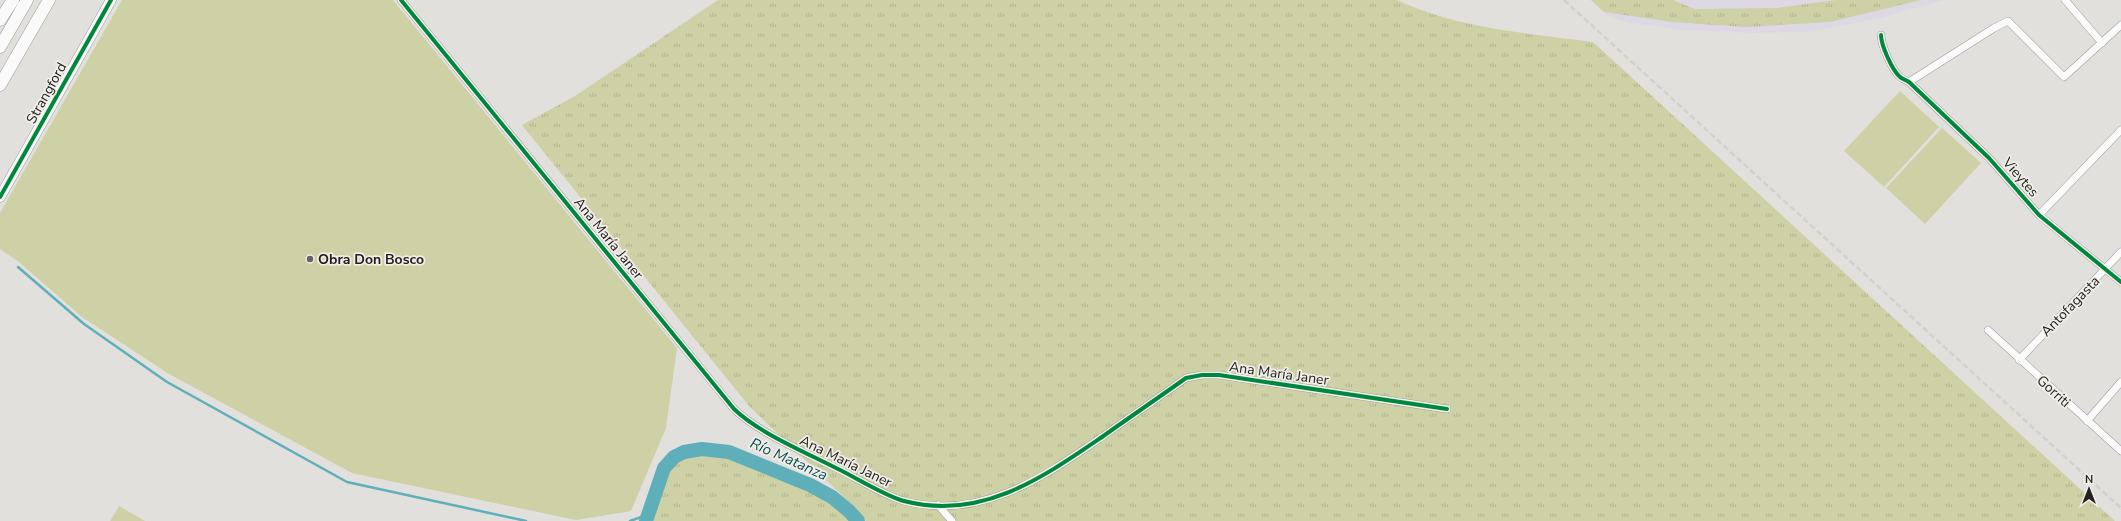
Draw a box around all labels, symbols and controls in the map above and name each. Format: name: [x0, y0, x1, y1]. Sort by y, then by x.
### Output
street label: Strangford: [22, 59, 71, 127]
street label: Vieytes: [1998, 153, 2043, 201]
street label: Ana María Janer: [570, 193, 648, 283]
place label: Obra Don Bosco: [318, 250, 424, 269]
marker: Obra Don Bosco: [305, 254, 315, 264]
street label: Antofagasta: [2037, 272, 2104, 341]
street label: Ana María Janer: [1228, 357, 1330, 390]
street label: Gorriti: [2033, 371, 2075, 412]
street label: Ana María Janer: [797, 431, 895, 492]
water label: Río Matanza: [747, 433, 831, 485]
north arrow: [2069, 469, 2109, 509]
text: N: [2085, 472, 2093, 487]

